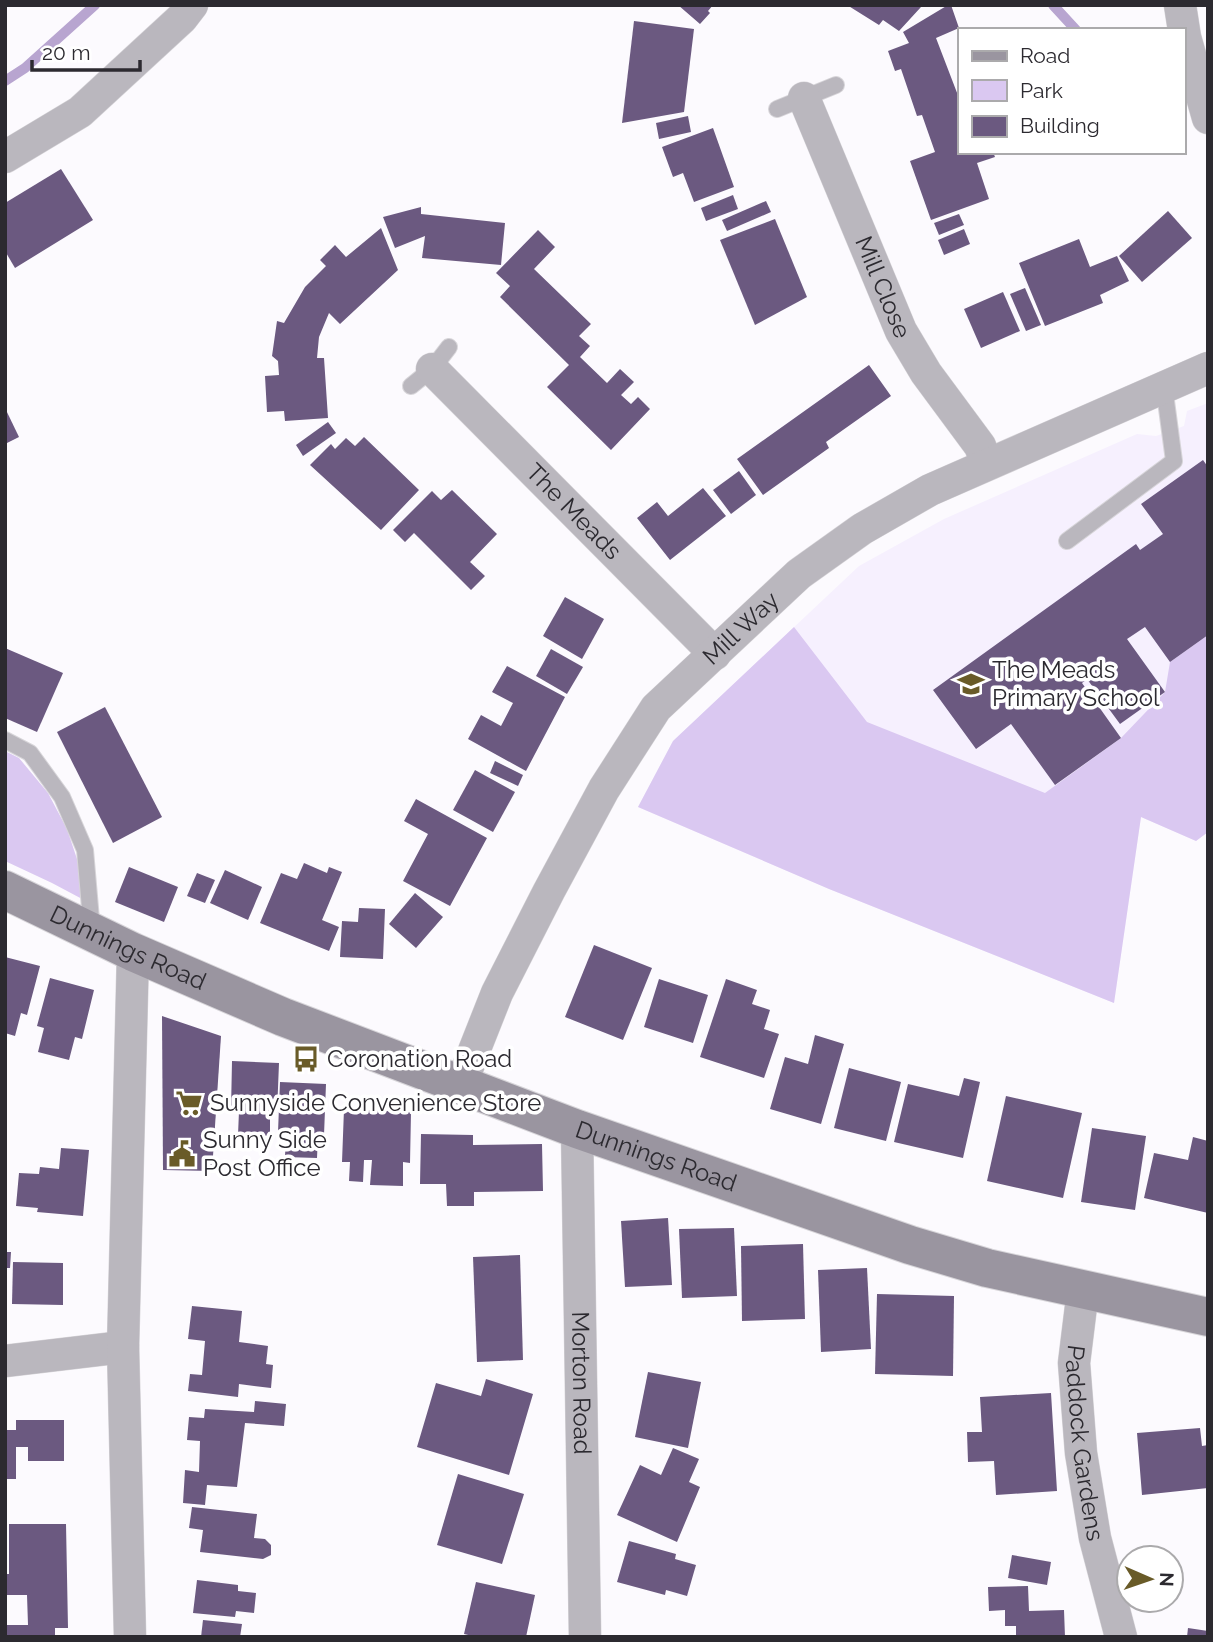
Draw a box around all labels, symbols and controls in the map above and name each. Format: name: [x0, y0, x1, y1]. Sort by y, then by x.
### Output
scale bar: [32, 28, 140, 72]
legend: [958, 28, 1185, 154]
text: 20 m: [42, 40, 90, 65]
text: Road: [1020, 43, 1070, 68]
text: Park: [1020, 78, 1063, 103]
text: Building: [1020, 113, 1100, 138]
street label: Mill Close: [849, 232, 917, 342]
street label: The Meads: [520, 457, 628, 565]
street label: Mill Way: [697, 585, 785, 671]
place label: The Meads Primary School: [992, 655, 1160, 712]
school or university icon: The Meads Primary School: [956, 669, 986, 699]
street label: Dunnings Road: [45, 899, 211, 996]
bus stop icon: Coronation Road: [291, 1044, 321, 1074]
place label: Coronation Road: [327, 1044, 512, 1073]
supermarket icon: Sunnyside Convenience Store: [174, 1088, 204, 1118]
place label: Sunnyside Convenience Store: [210, 1088, 541, 1117]
street label: Dunnings Road: [572, 1115, 741, 1198]
place label: Sunny Side Post Office: [203, 1125, 327, 1182]
public building icon: Sunny Side Post Office: [167, 1139, 197, 1169]
street label: Morton Road: [566, 1311, 597, 1455]
street label: Paddock Gardens: [1060, 1343, 1110, 1543]
north arrow: [1115, 1544, 1185, 1614]
text: N: [1156, 1572, 1178, 1587]

